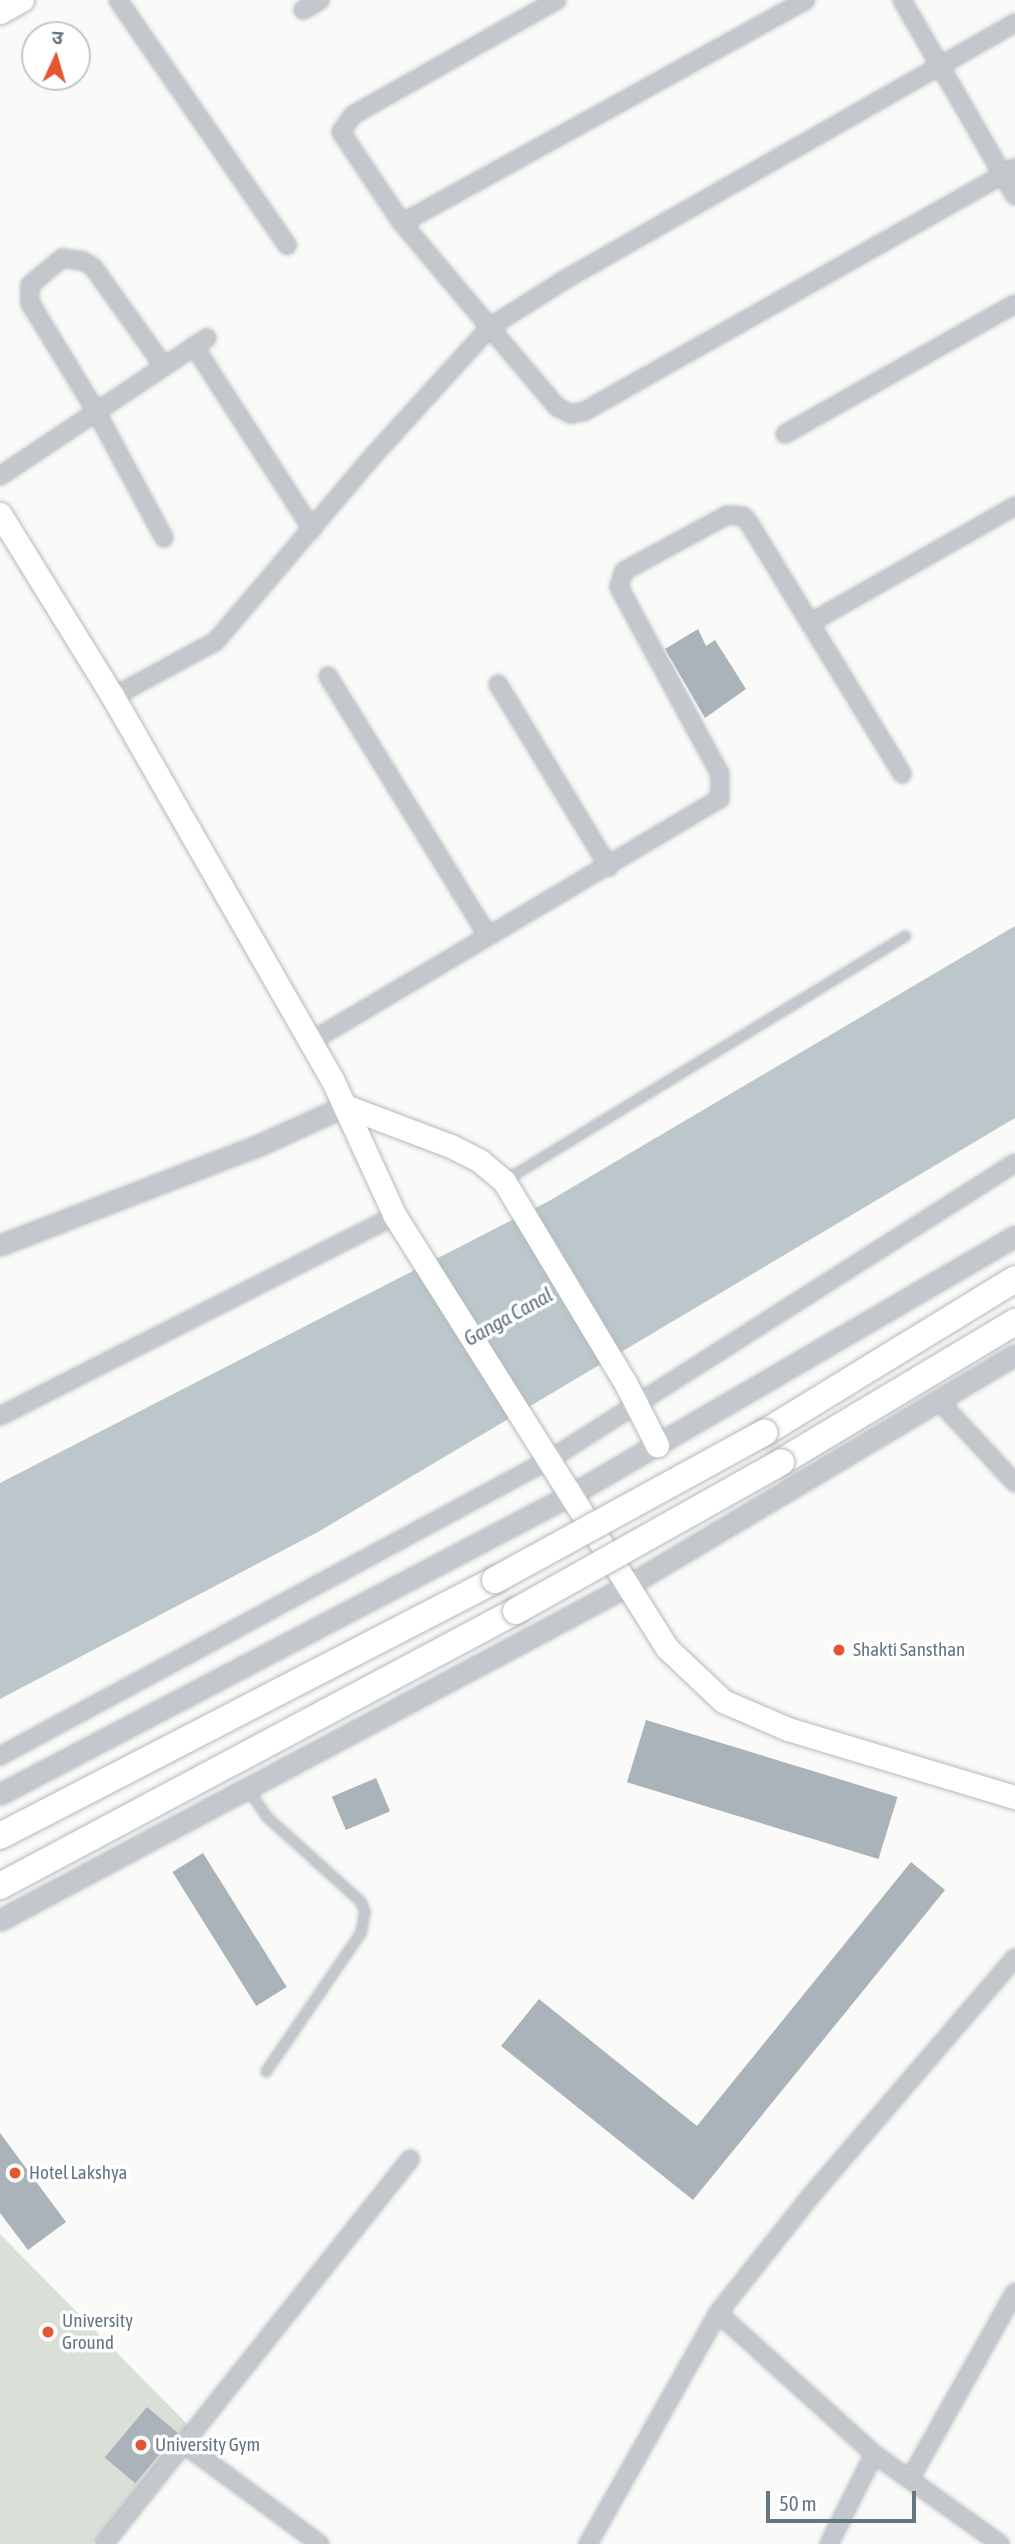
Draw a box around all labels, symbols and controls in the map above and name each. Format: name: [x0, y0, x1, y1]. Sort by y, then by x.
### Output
north arrow: [21, 21, 91, 91]
text: उ: [51, 26, 64, 48]
water label: Ganga Canal: [459, 1281, 557, 1351]
place label: Shakti Sansthan: [853, 1639, 965, 1661]
marker: Shakti Sansthan: [831, 1642, 847, 1658]
place label: Hotel Lakshya: [29, 2162, 127, 2184]
marker: Hotel Lakshya: [7, 2165, 23, 2181]
place label: University Ground: [62, 2310, 133, 2354]
marker: University Ground: [40, 2324, 56, 2340]
place label: University Gym: [155, 2434, 260, 2456]
marker: University Gym: [133, 2437, 149, 2453]
scale bar: [770, 2478, 920, 2522]
text: 50 m: [779, 2491, 817, 2515]

